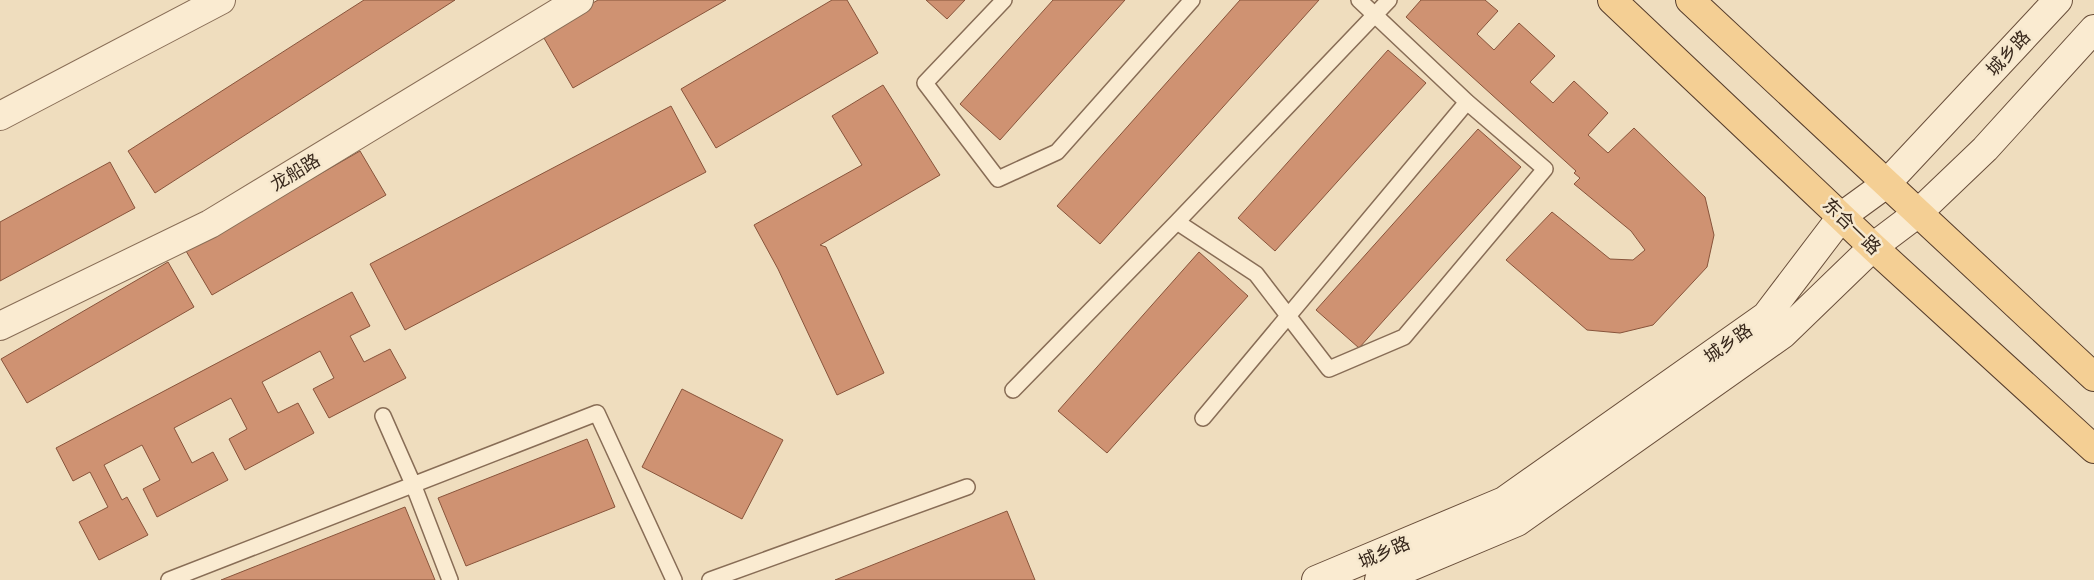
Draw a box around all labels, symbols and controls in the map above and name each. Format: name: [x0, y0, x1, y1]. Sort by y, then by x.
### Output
street label: 城乡路: [1981, 25, 2035, 81]
street label: 龙船路: [266, 148, 324, 196]
street label: 东合一路: [1818, 193, 1886, 259]
street label: 城乡路: [1699, 318, 1757, 368]
street label: 城乡路: [1355, 531, 1413, 573]

